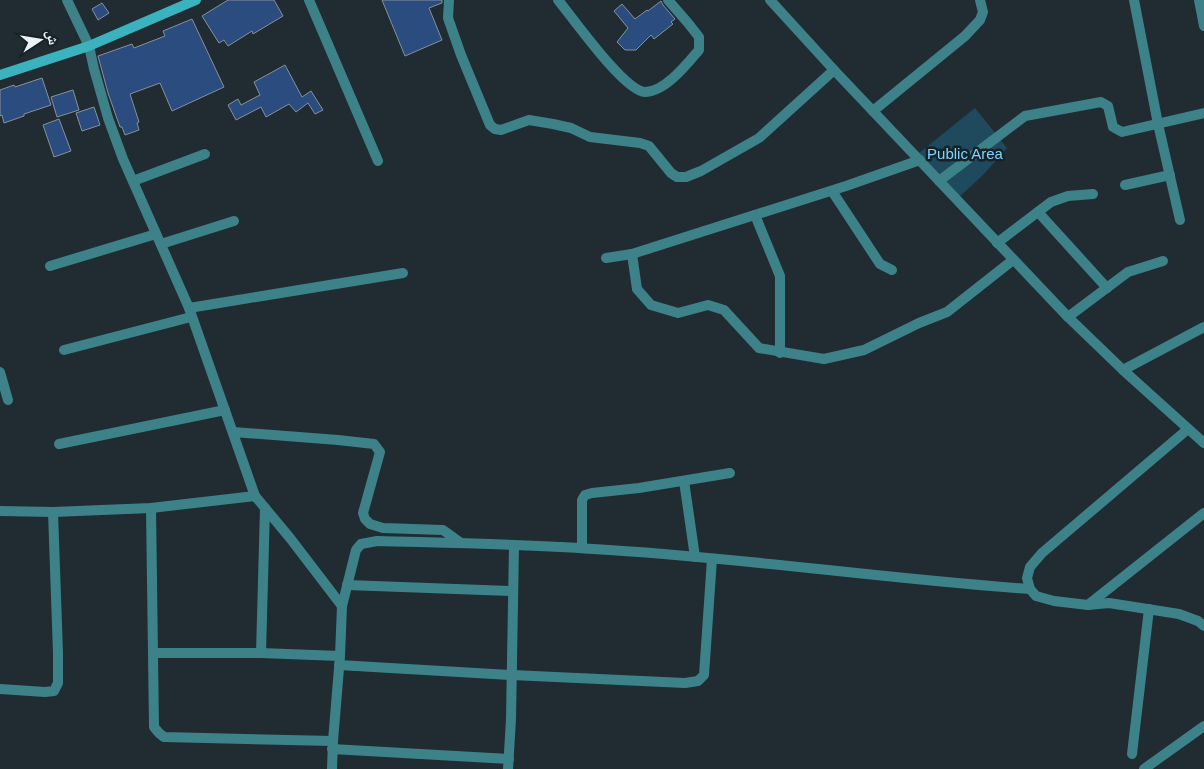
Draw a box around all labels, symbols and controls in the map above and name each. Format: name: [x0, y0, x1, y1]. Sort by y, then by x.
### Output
north arrow: [15, 15, 65, 65]
text: ش: [42, 28, 62, 47]
park label: Public Area: [927, 145, 1004, 162]

